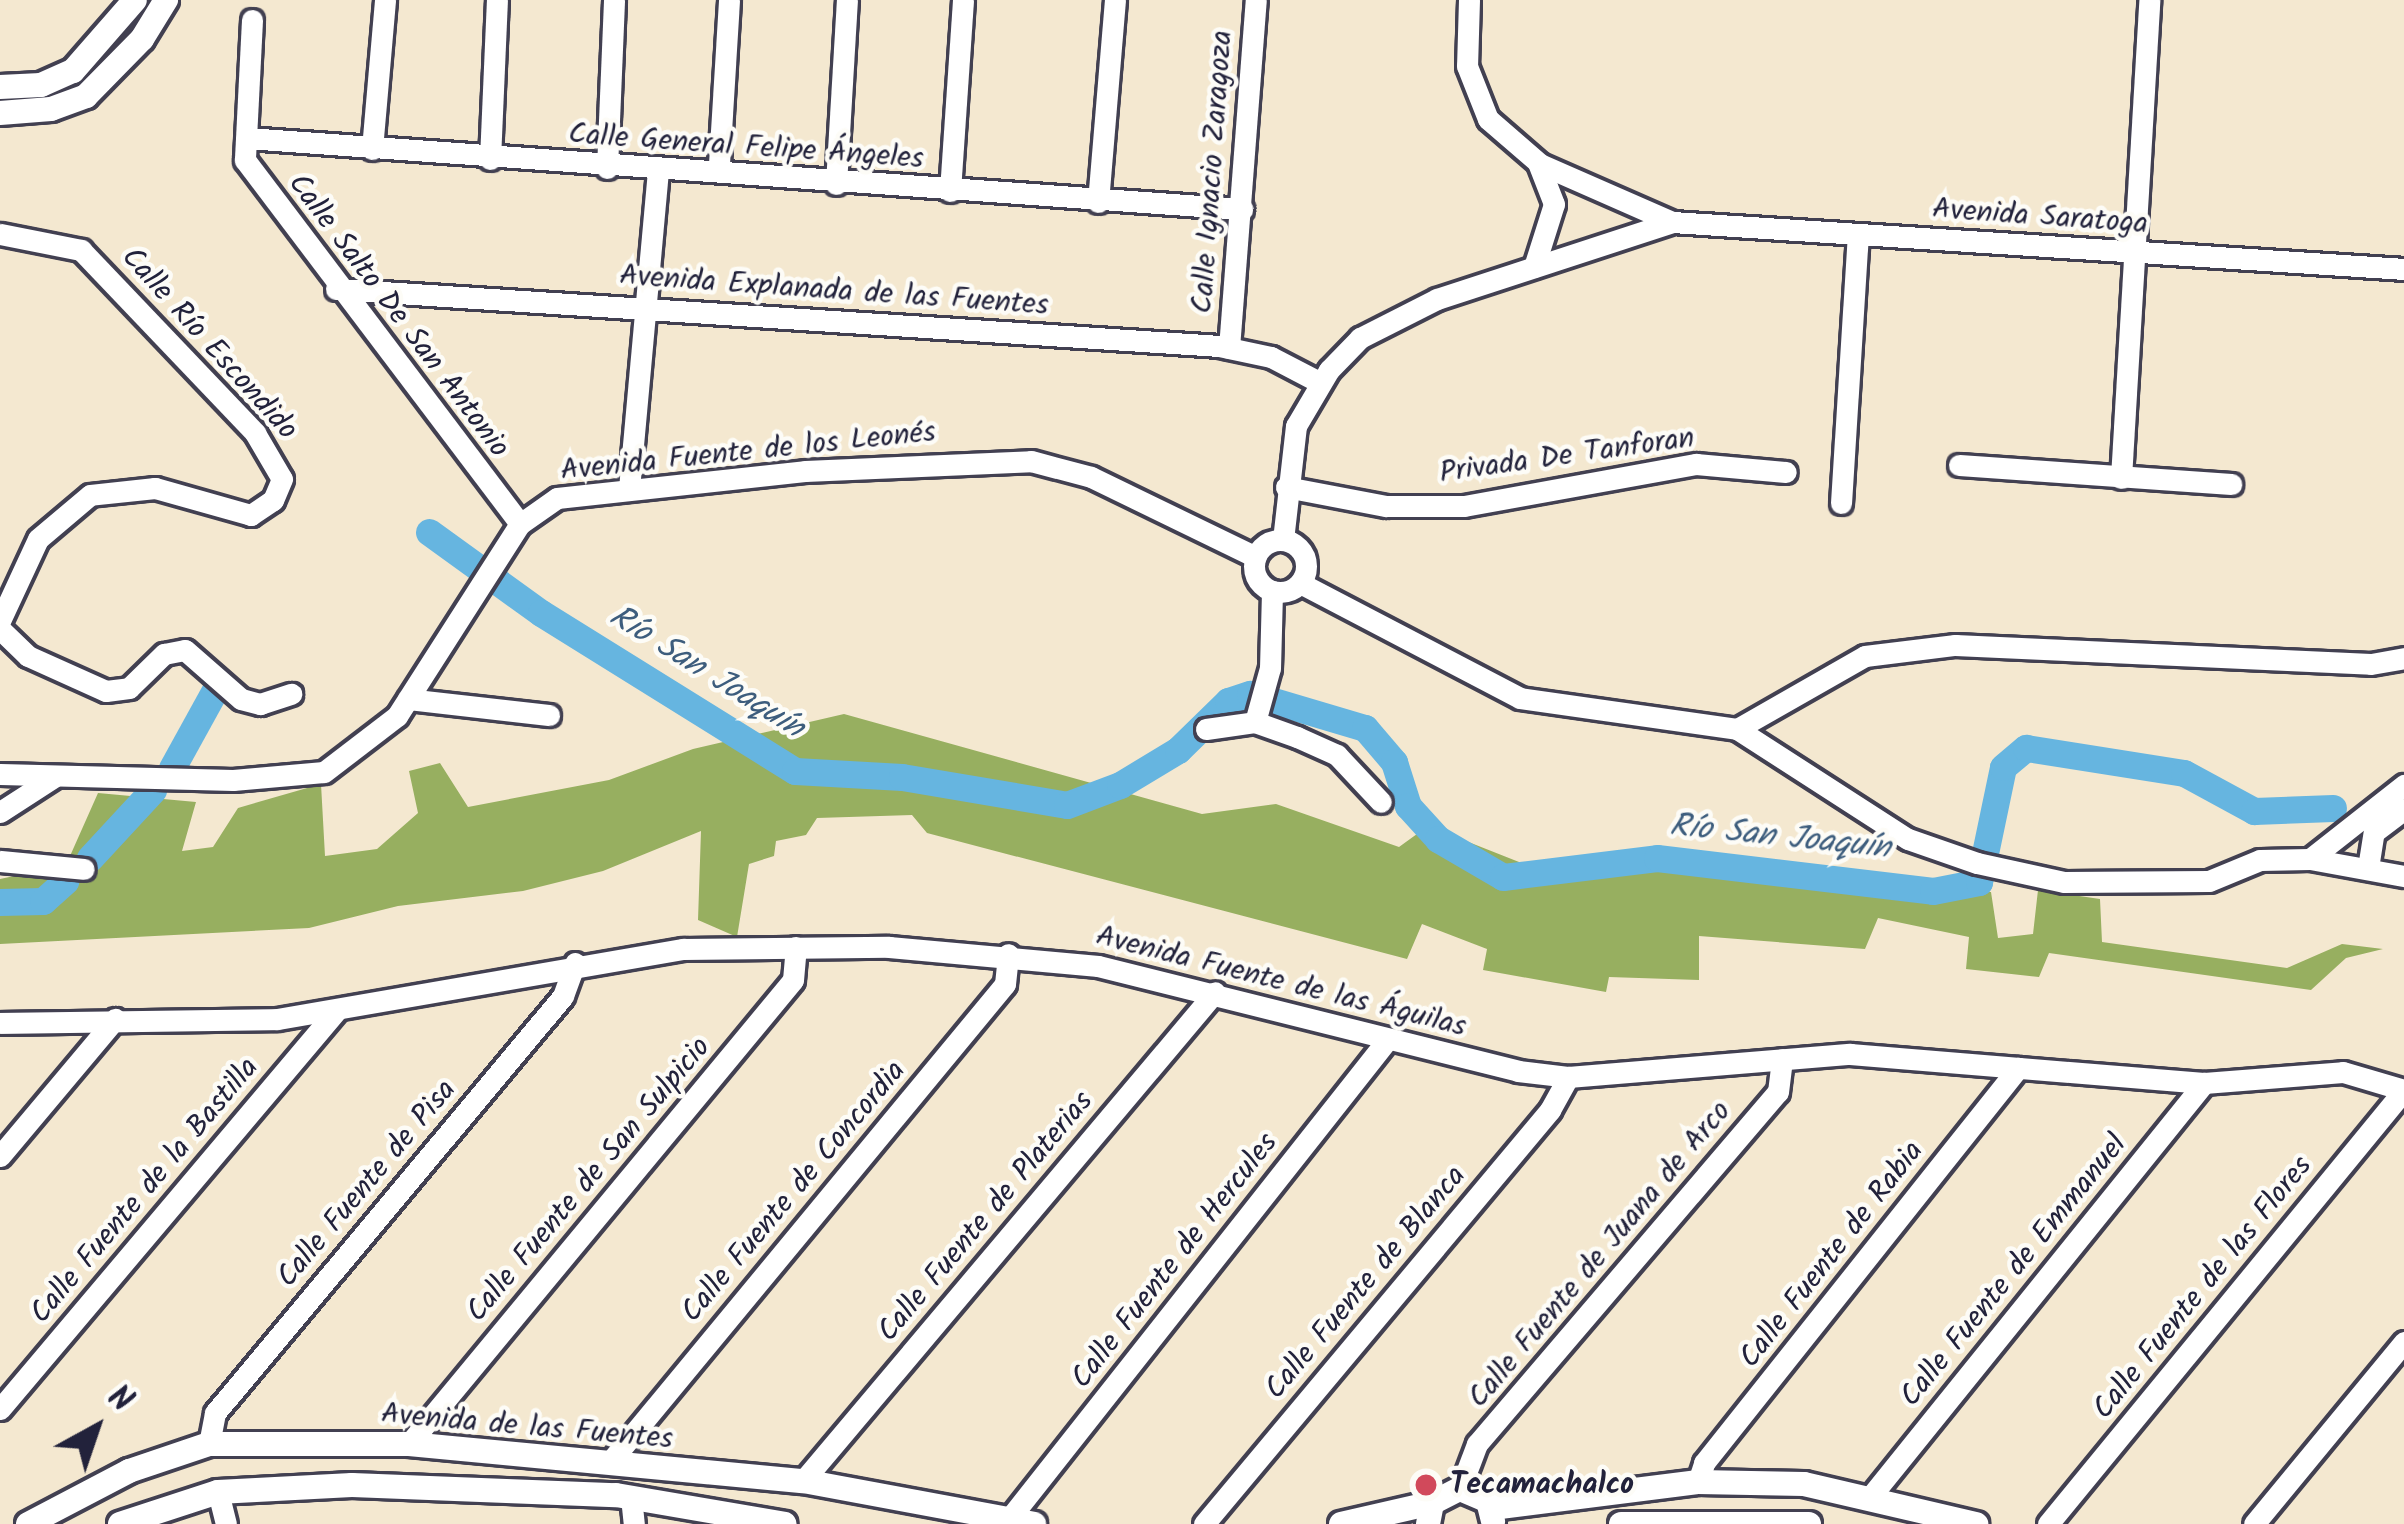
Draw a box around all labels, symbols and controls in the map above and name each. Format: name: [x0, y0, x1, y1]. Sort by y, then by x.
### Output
street label: Calle Ignacio Zaragoza: [1185, 29, 1241, 315]
street label: Calle General Felipe Ángeles: [567, 117, 925, 177]
street label: Calle Salto De San Antonio: [280, 167, 516, 465]
street label: Avenida Saratoga: [1931, 192, 2149, 242]
street label: Calle Río Escondido: [113, 240, 305, 448]
street label: Avenida Explanada de las Fuentes: [618, 258, 1050, 324]
street label: Avenida Fuente de los Leonés: [559, 414, 937, 490]
street label: Privada De Tanforan: [1437, 420, 1697, 492]
water label: Río San Joaquín: [601, 597, 811, 749]
water label: Río San Joaquín: [1668, 807, 1892, 869]
street label: Avenida Fuente de las Águilas: [1092, 919, 1470, 1045]
street label: Calle Fuente de San Sulpicio: [459, 1030, 719, 1330]
street label: Calle Fuente de la Bastilla: [23, 1051, 267, 1331]
street label: Calle Fuente de Concordia: [674, 1054, 914, 1330]
street label: Calle Fuente de Pisa: [270, 1073, 464, 1295]
street label: Calle Fuente de Platerias: [871, 1084, 1101, 1350]
street label: Calle Fuente de Juana de Arco: [1461, 1094, 1739, 1416]
street label: Calle Fuente de Hercules: [1064, 1126, 1286, 1396]
street label: Calle Fuente de Emmanuel: [1893, 1127, 2135, 1415]
street label: Calle Fuente de Rabia: [1732, 1134, 1932, 1376]
street label: Calle Fuente de las Flores: [2086, 1149, 2320, 1427]
street label: Calle Fuente de Blanca: [1258, 1159, 1474, 1407]
north arrow: [36, 1368, 156, 1488]
text: N: [94, 1373, 144, 1427]
street label: Avenida de las Fuentes: [380, 1396, 674, 1458]
place label: Tecamachalco: [1450, 1467, 1634, 1503]
marker: Tecamachalco: [1413, 1472, 1439, 1498]

